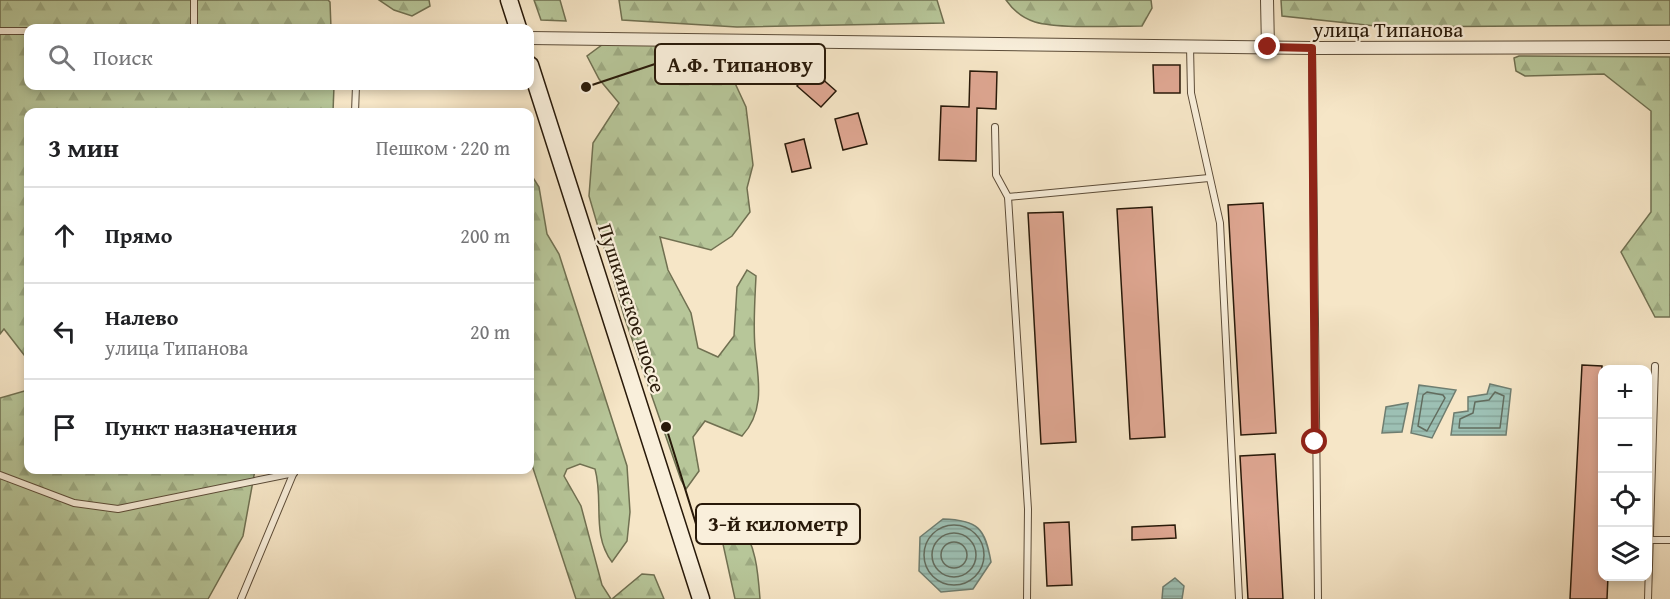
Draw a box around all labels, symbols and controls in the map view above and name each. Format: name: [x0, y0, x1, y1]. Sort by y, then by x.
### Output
street label: улица Типанова: [1312, 14, 1463, 45]
search box: [24, 24, 534, 90]
route end: [1254, 33, 1280, 59]
icon: search: [45, 41, 78, 74]
text: Поиск: [93, 41, 153, 73]
callout: А.Ф. Типанову: [655, 44, 825, 84]
text: А.Ф. Типанову: [667, 48, 813, 80]
text: 3 мин: [48, 128, 119, 167]
text: Пешком · 220 m: [376, 133, 510, 162]
icon: ahead: [48, 219, 81, 252]
text: Прямо: [105, 219, 172, 251]
street label: Пушкинское шоссе: [590, 219, 674, 397]
text: 200 m: [460, 221, 510, 250]
text: Налево: [105, 301, 178, 333]
icon: left: [48, 315, 81, 348]
text: 20 m: [470, 317, 510, 346]
text: улица Типанова: [105, 333, 248, 362]
map controls: [1598, 365, 1652, 581]
button: +: [1598, 365, 1652, 419]
icon: arrive: [48, 411, 81, 444]
text: Пункт назначения: [105, 411, 297, 443]
button: −: [1598, 419, 1652, 473]
route start: [1301, 428, 1327, 454]
button: locate: [1598, 473, 1652, 527]
callout: 3-й километр: [696, 504, 860, 544]
text: 3-й километр: [708, 507, 848, 539]
button: layers: [1598, 527, 1652, 581]

